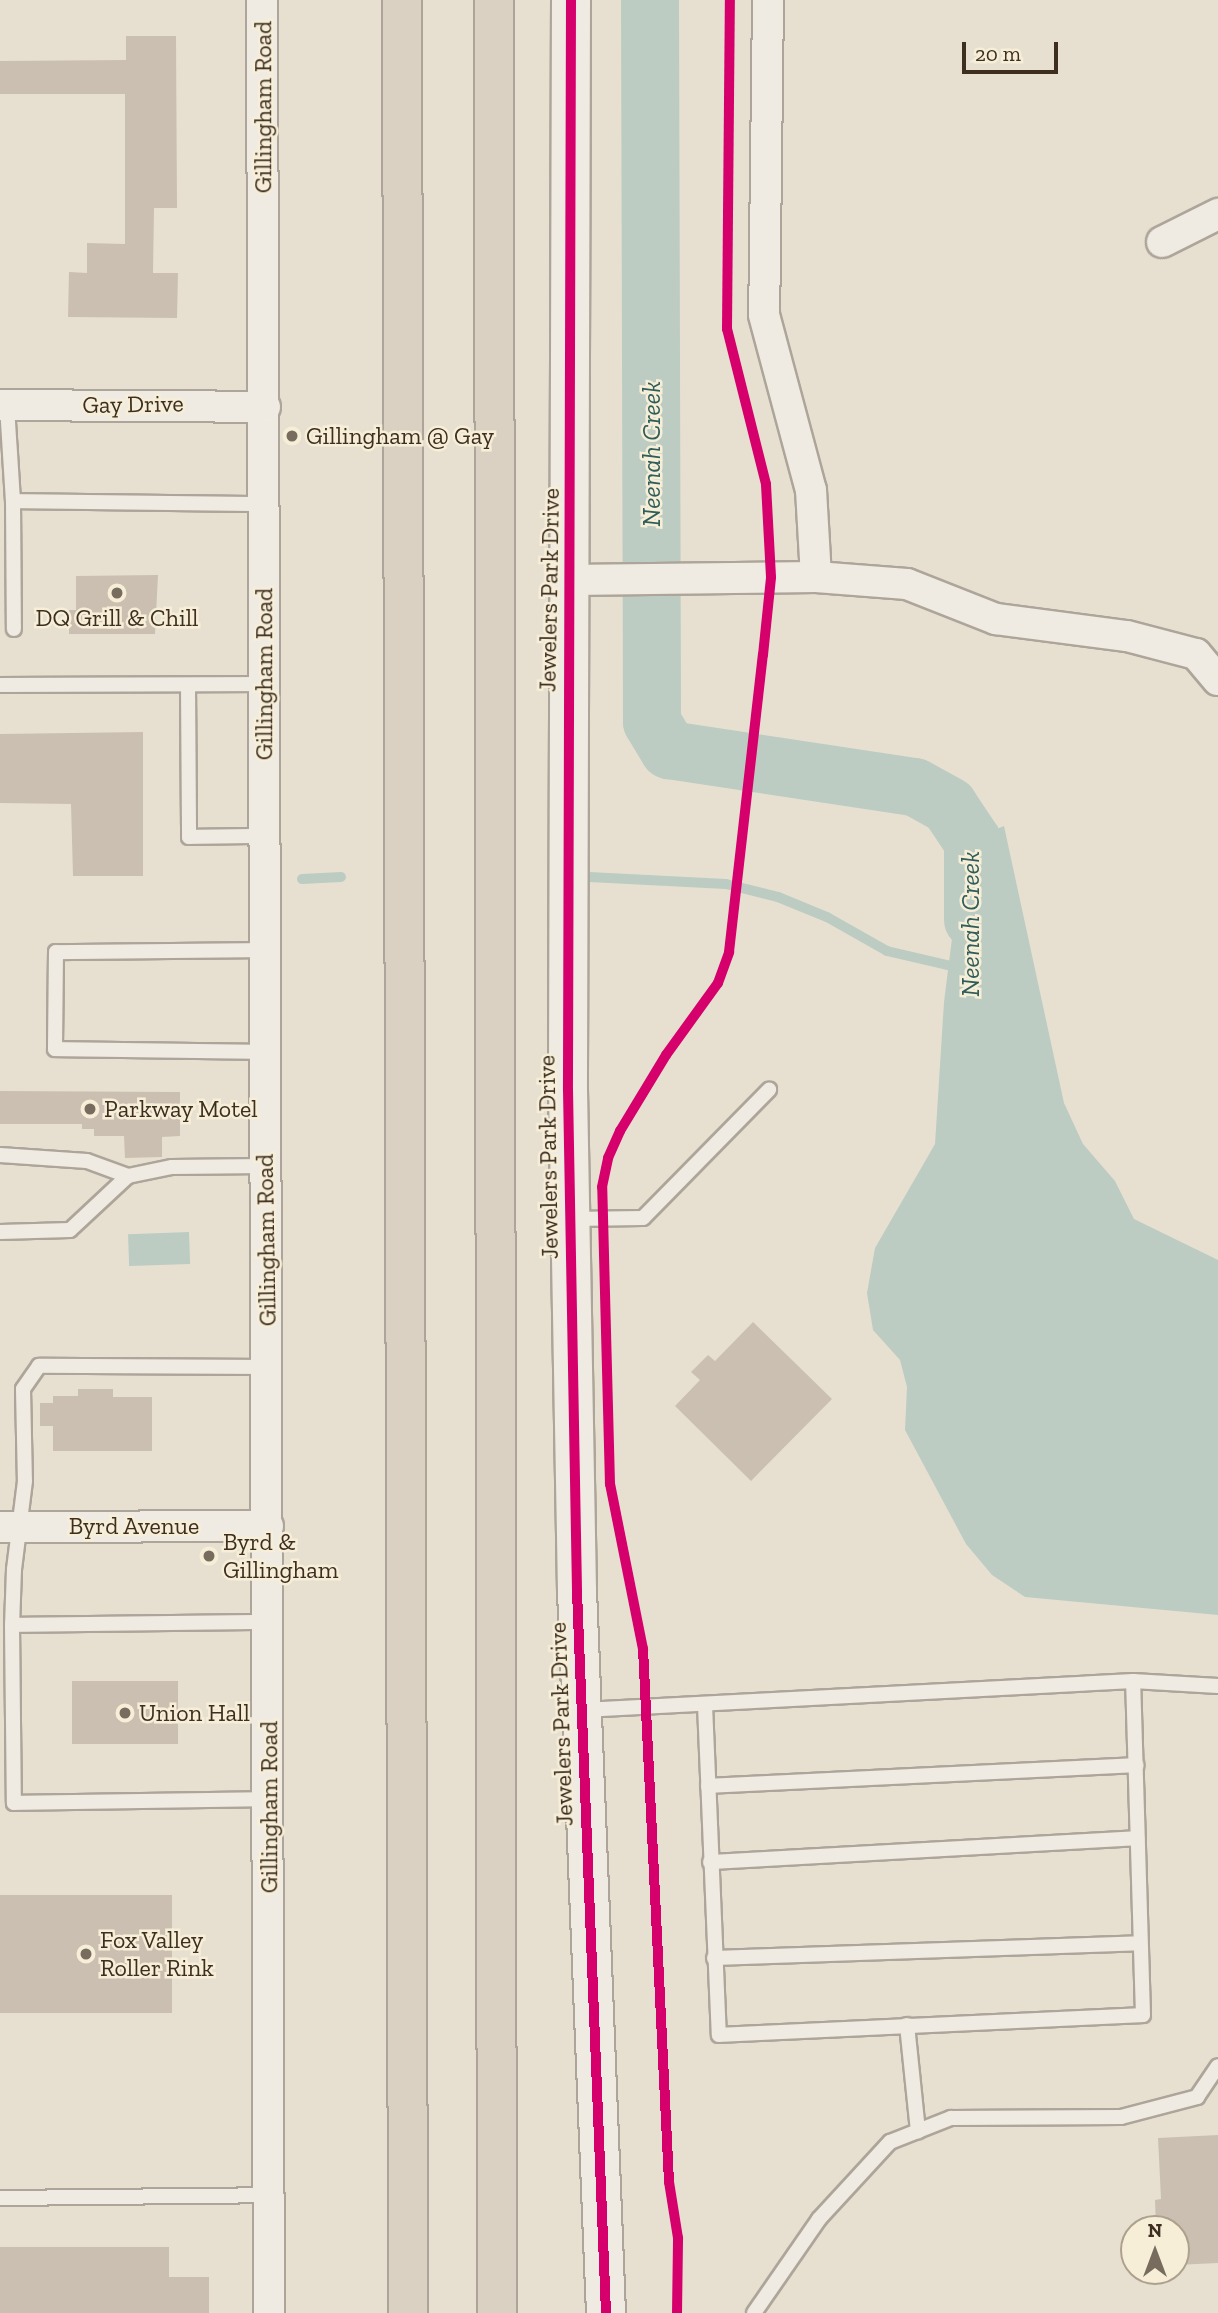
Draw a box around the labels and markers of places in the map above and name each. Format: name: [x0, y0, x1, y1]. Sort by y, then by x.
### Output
place label: Gillingham @ Gay: [306, 422, 494, 450]
marker: Gillingham @ Gay: [284, 428, 300, 444]
marker: DQ Grill & Chill: [109, 585, 125, 601]
place label: DQ Grill & Chill: [35, 604, 199, 632]
place label: Parkway Motel: [104, 1095, 258, 1123]
marker: Parkway Motel: [82, 1101, 98, 1117]
place label: Byrd & Gillingham: [223, 1528, 338, 1584]
marker: Byrd & Gillingham: [201, 1548, 217, 1564]
place label: Union Hall: [139, 1699, 250, 1727]
marker: Union Hall: [117, 1705, 133, 1721]
place label: Fox Valley Roller Rink: [100, 1926, 214, 1982]
marker: Fox Valley Roller Rink: [78, 1946, 94, 1962]

